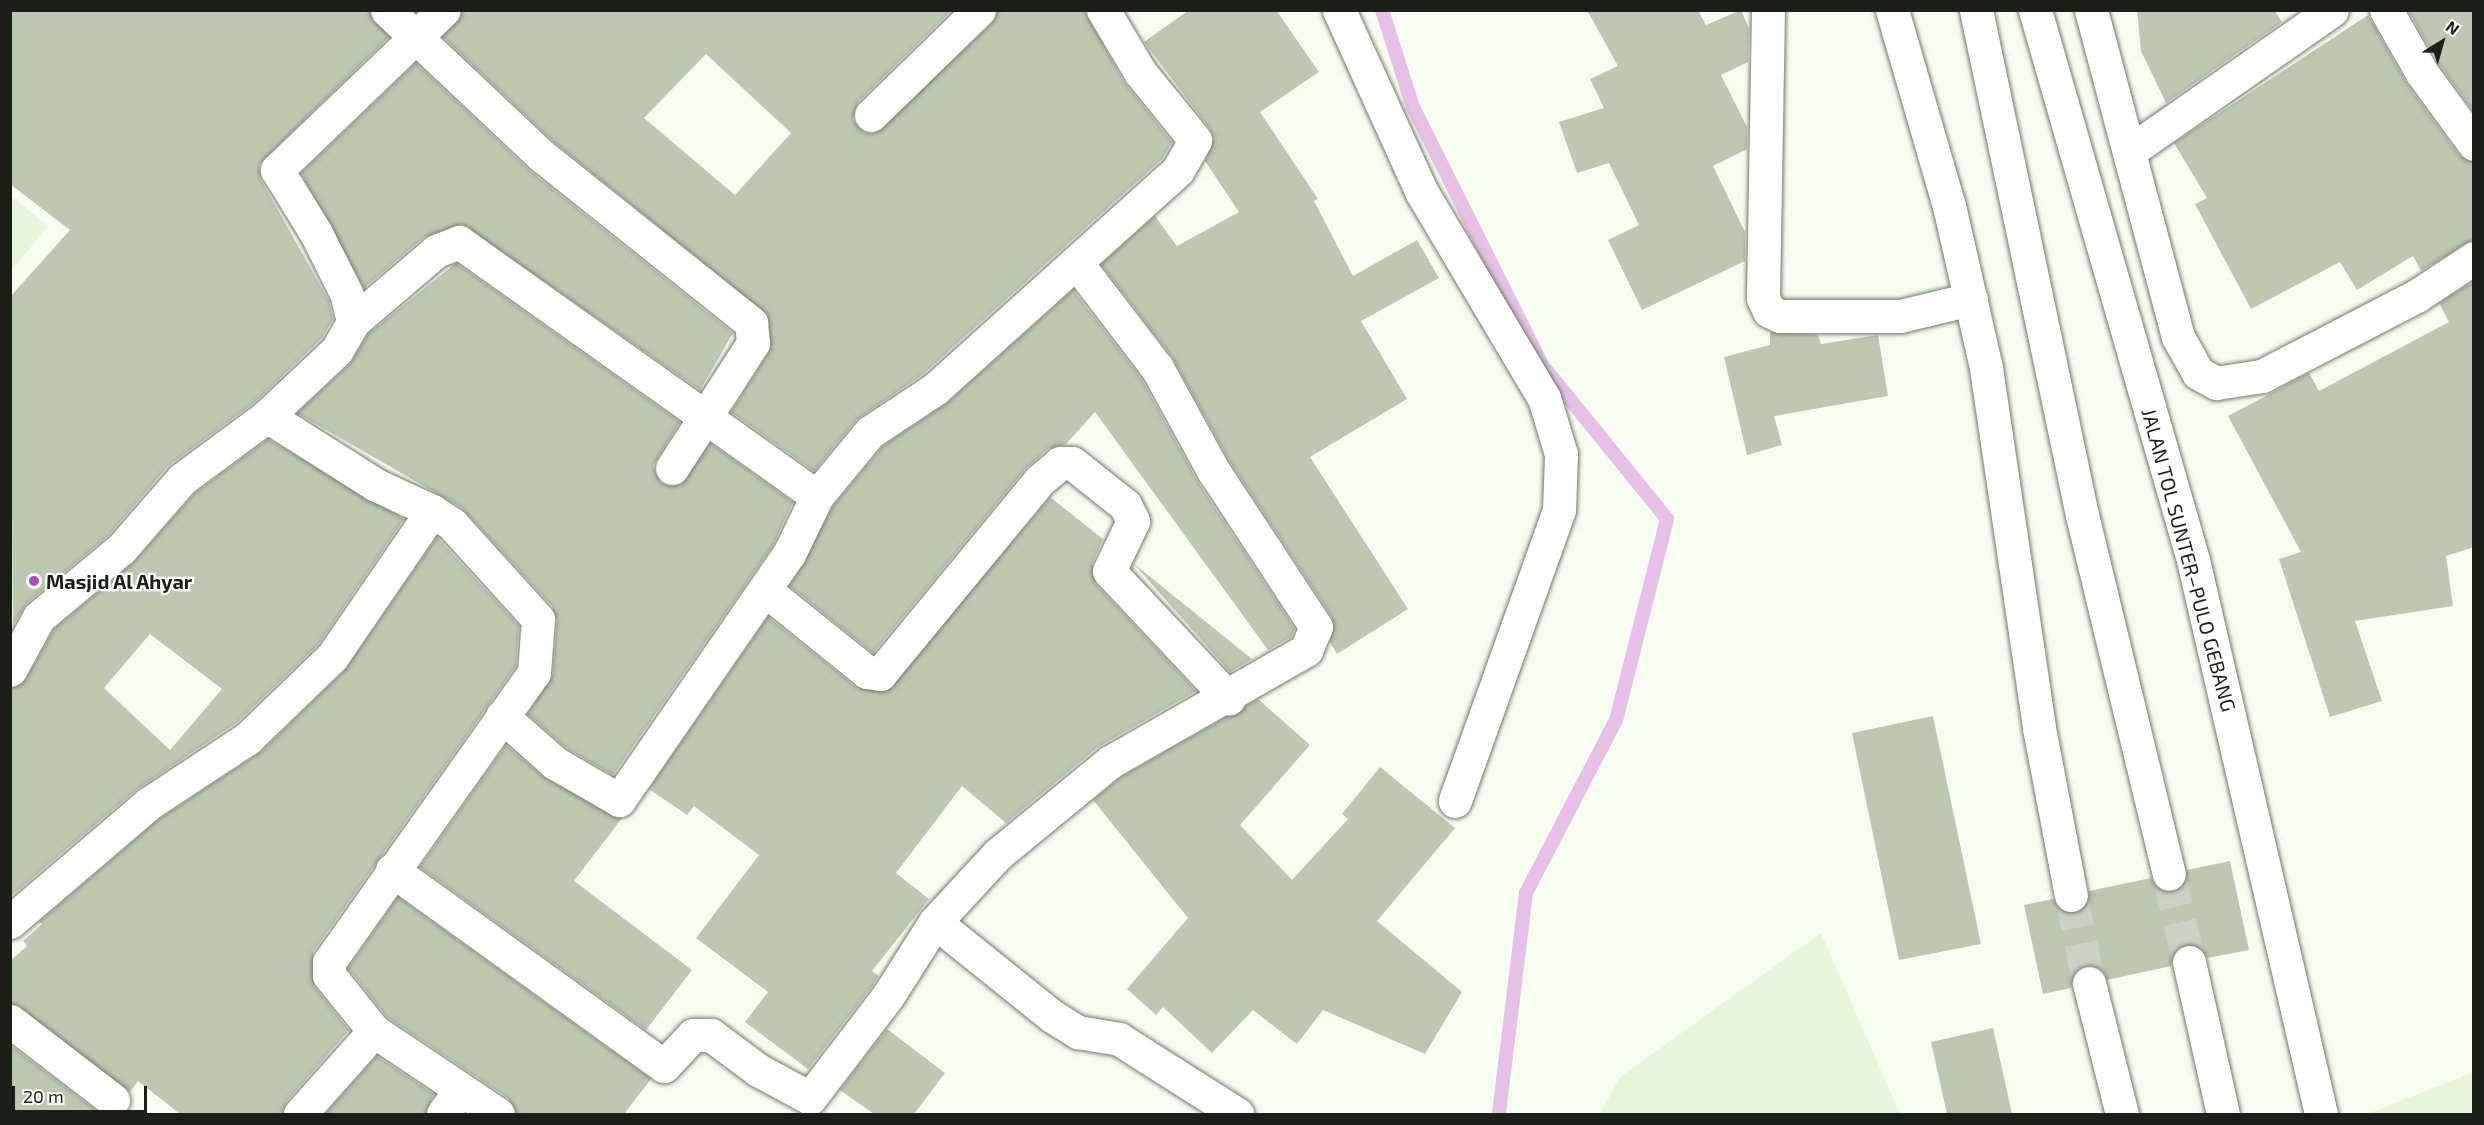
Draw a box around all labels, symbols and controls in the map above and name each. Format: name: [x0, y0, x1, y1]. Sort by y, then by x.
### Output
north arrow: [2412, 12, 2472, 72]
text: N: [2443, 16, 2463, 38]
street label: JALAN TOL SUNTER–PULO GEBANG: [2137, 405, 2241, 715]
place label: Masjid Al Ahyar: [46, 569, 194, 593]
marker: Masjid Al Ahyar: [27, 574, 41, 588]
scale bar: [15, 1074, 150, 1112]
text: 20 m: [23, 1085, 64, 1107]

